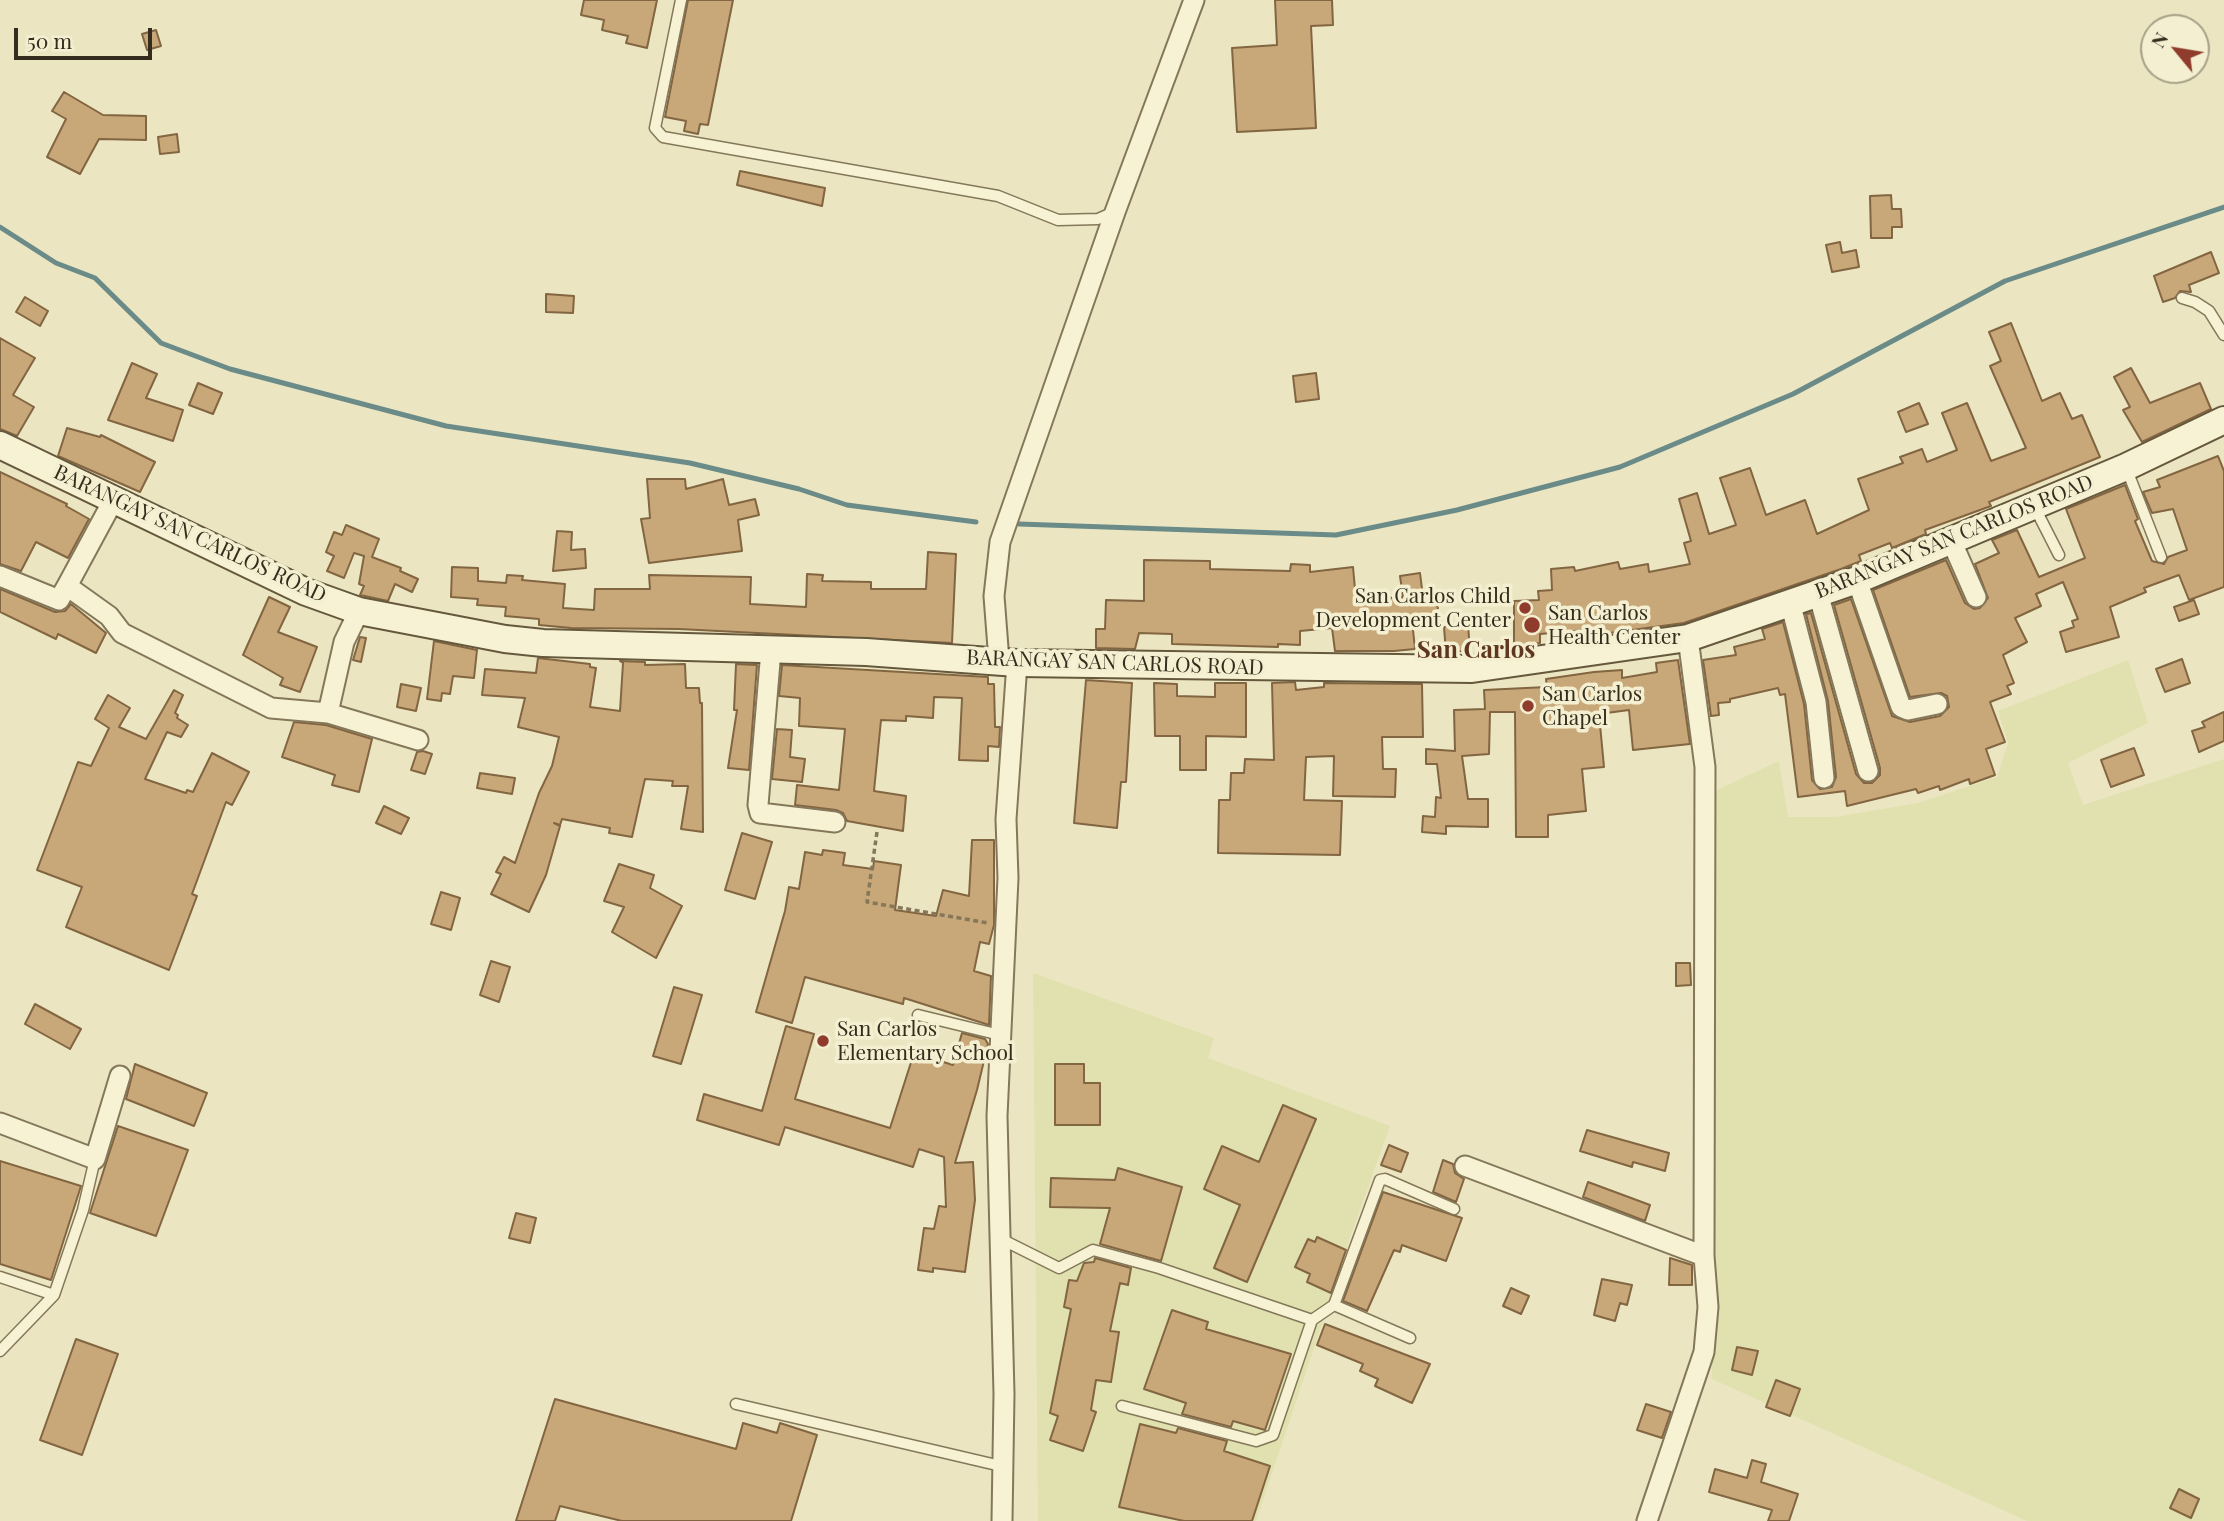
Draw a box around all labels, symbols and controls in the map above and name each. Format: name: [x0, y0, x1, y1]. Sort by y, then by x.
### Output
scale bar: [18, 14, 156, 58]
north arrow: [2140, 14, 2210, 84]
text: 50 m: [27, 26, 72, 54]
text: N: [2144, 27, 2173, 52]
street label: BARANGAY SAN CARLOS ROAD: [50, 460, 330, 608]
street label: BARANGAY SAN CARLOS ROAD: [1811, 470, 2097, 604]
place label: San Carlos Child Development Center: [1316, 583, 1511, 633]
marker: San Carlos Child Development Center: [1517, 600, 1533, 616]
place label: San Carlos Health Center: [1548, 600, 1681, 650]
marker: San Carlos Health Center: [1522, 615, 1542, 635]
district label: San Carlos: [1417, 637, 1535, 665]
street label: BARANGAY SAN CARLOS ROAD: [966, 645, 1264, 681]
place label: San Carlos Chapel: [1542, 681, 1642, 731]
marker: San Carlos Chapel: [1520, 698, 1536, 714]
place label: San Carlos Elementary School: [837, 1016, 1014, 1066]
marker: San Carlos Elementary School: [815, 1033, 831, 1049]

